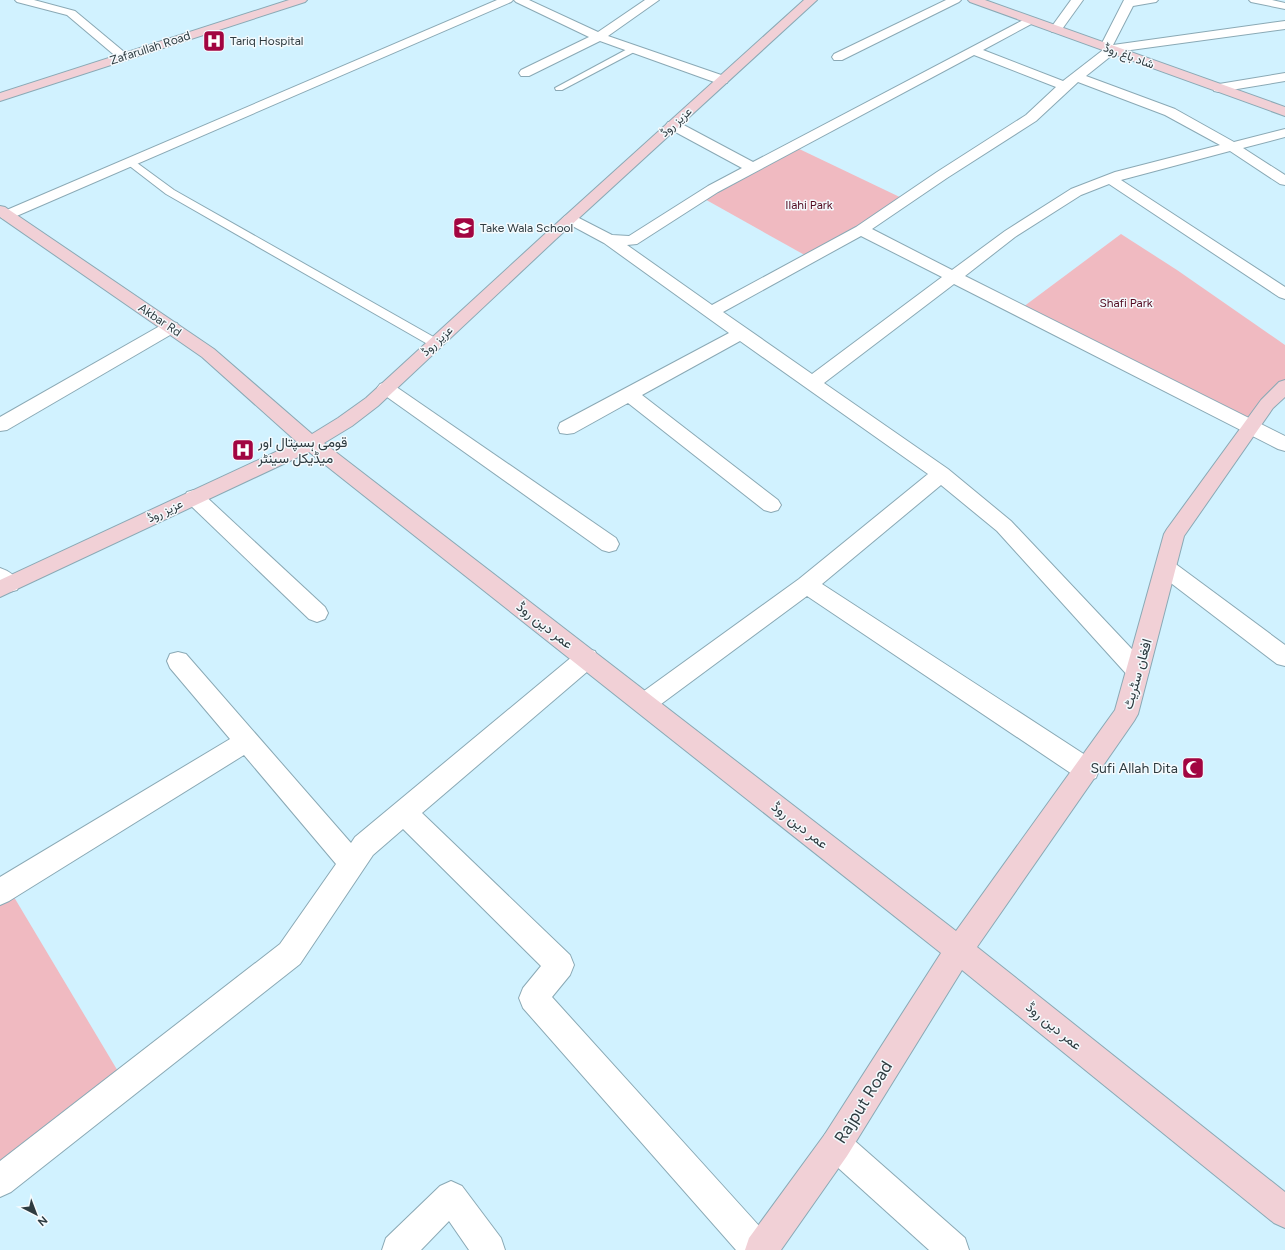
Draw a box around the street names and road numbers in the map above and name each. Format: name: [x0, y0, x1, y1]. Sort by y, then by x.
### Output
street label: Zafarullah Road: [108, 28, 192, 68]
street label: شاد باغ روڈ: [1101, 40, 1156, 73]
street label: عزیز روڈ: [657, 104, 695, 141]
street label: Akbar Rd: [136, 301, 184, 339]
street label: عزیز روڈ: [418, 323, 456, 360]
street label: عزیز روڈ: [145, 497, 185, 526]
street label: عمر دین روڈ: [513, 598, 576, 653]
street label: افغان سٹریٹ: [1119, 637, 1156, 711]
street label: عمر دین روڈ: [768, 798, 831, 853]
street label: عمر دین روڈ: [1022, 999, 1085, 1054]
street label: Rajput Road: [830, 1057, 896, 1147]

